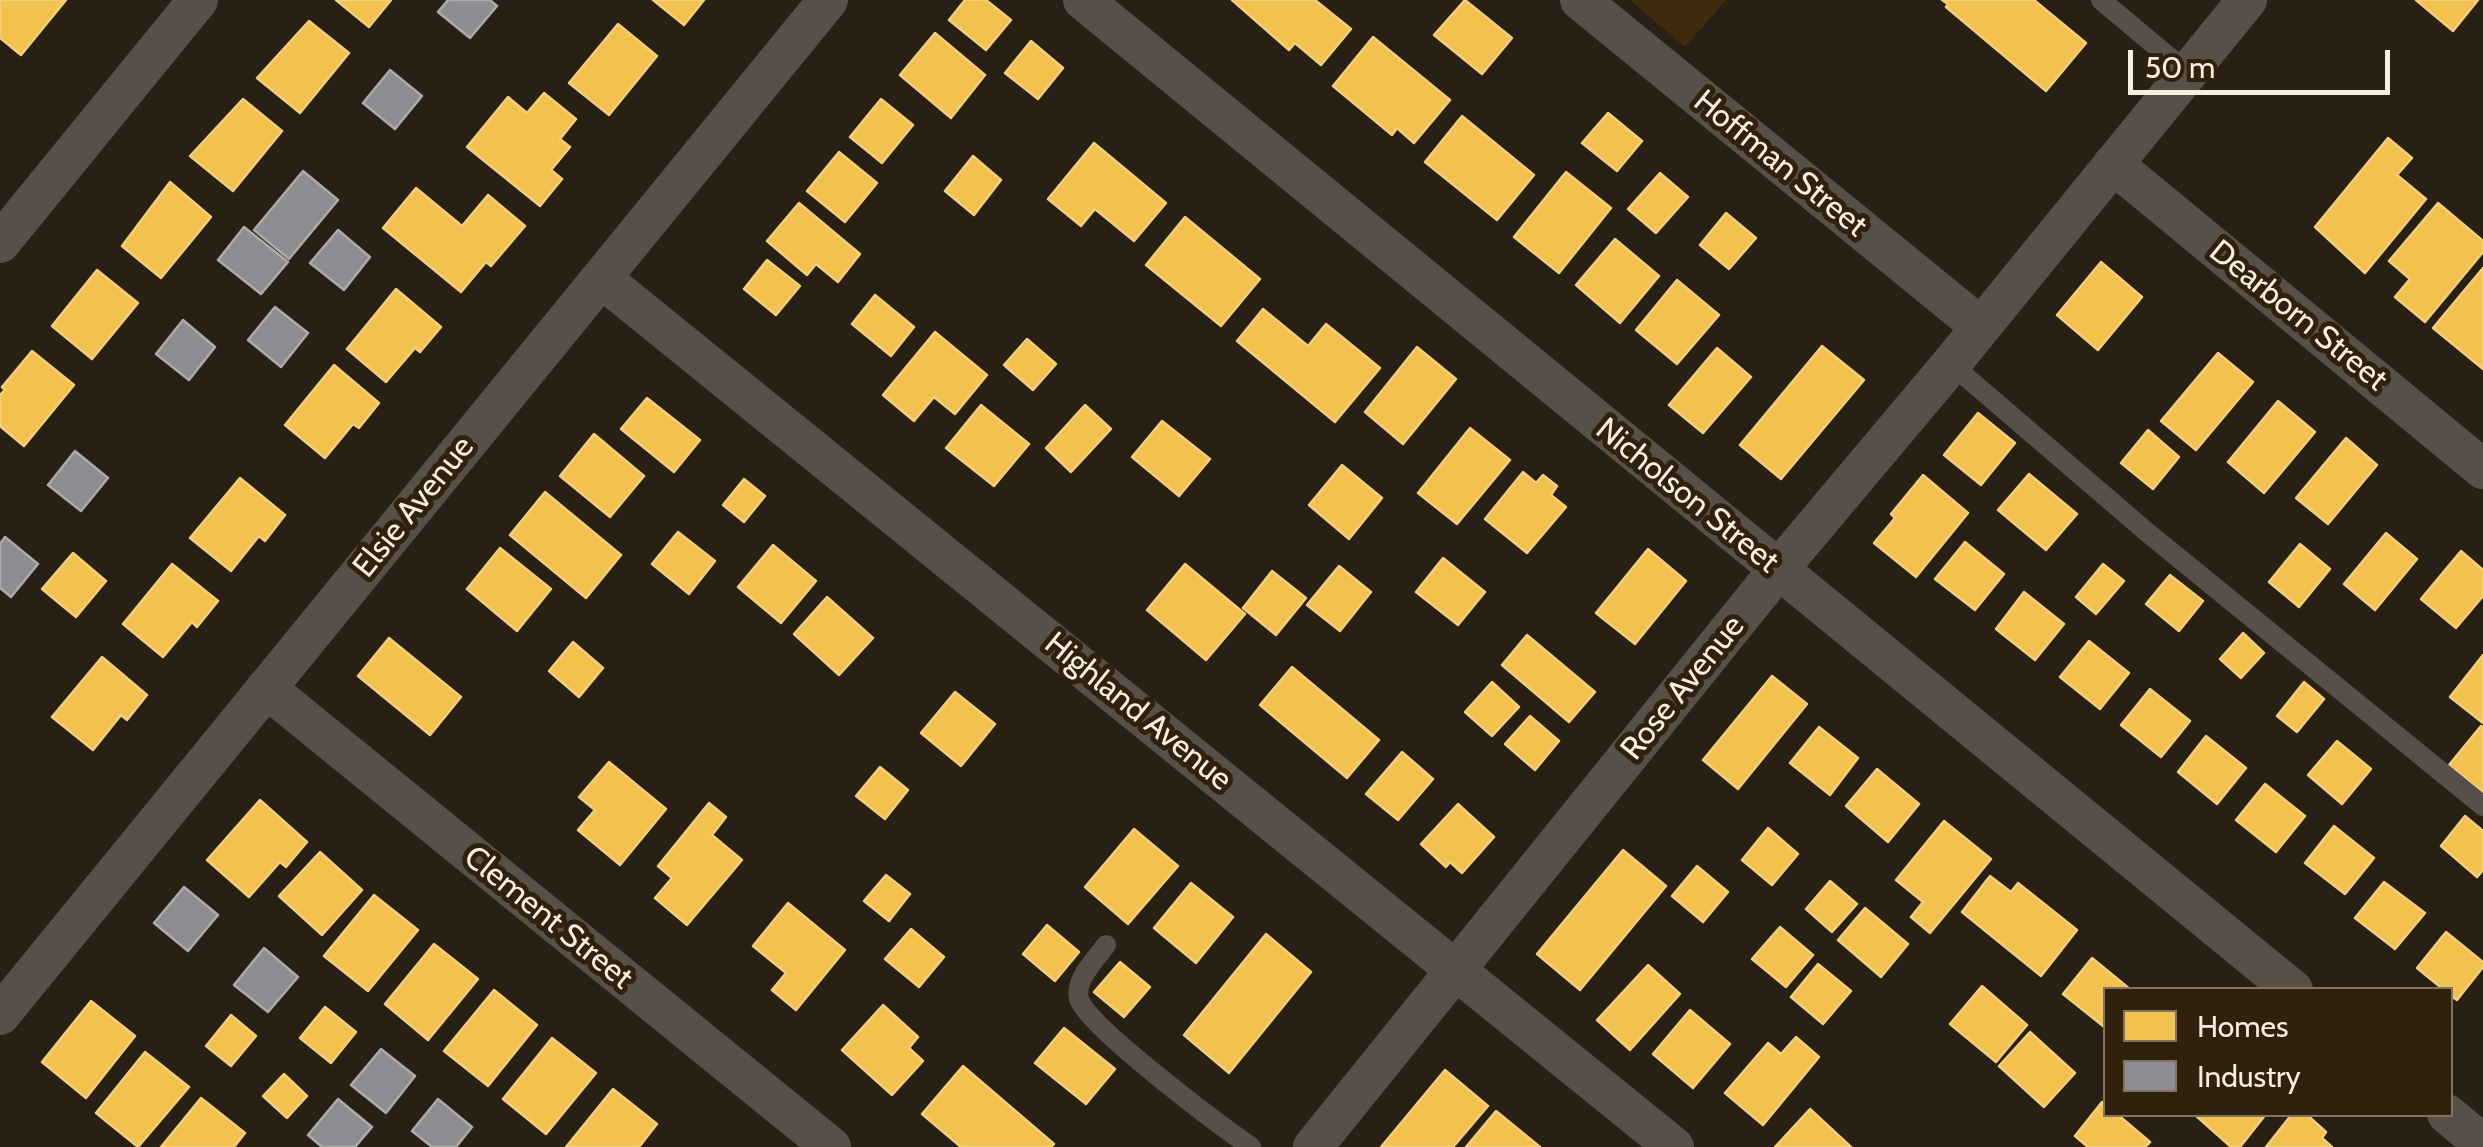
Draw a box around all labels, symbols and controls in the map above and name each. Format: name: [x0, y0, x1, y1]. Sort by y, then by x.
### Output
scale bar: [2133, 30, 2396, 92]
text: 50 m: [2145, 49, 2215, 86]
street label: Hoffman Street: [1686, 83, 1874, 245]
street label: Dearborn Street: [2201, 233, 2395, 399]
street label: Nicholson Street: [1588, 411, 1786, 581]
street label: Elsie Avenue: [345, 429, 483, 585]
street label: Rose Avenue: [1613, 608, 1753, 768]
street label: Highland Avenue: [1037, 625, 1239, 799]
street label: Clement Street: [456, 838, 640, 998]
legend: [2103, 987, 2453, 1117]
text: Homes: [2197, 1008, 2288, 1045]
text: Industry: [2197, 1058, 2301, 1095]

